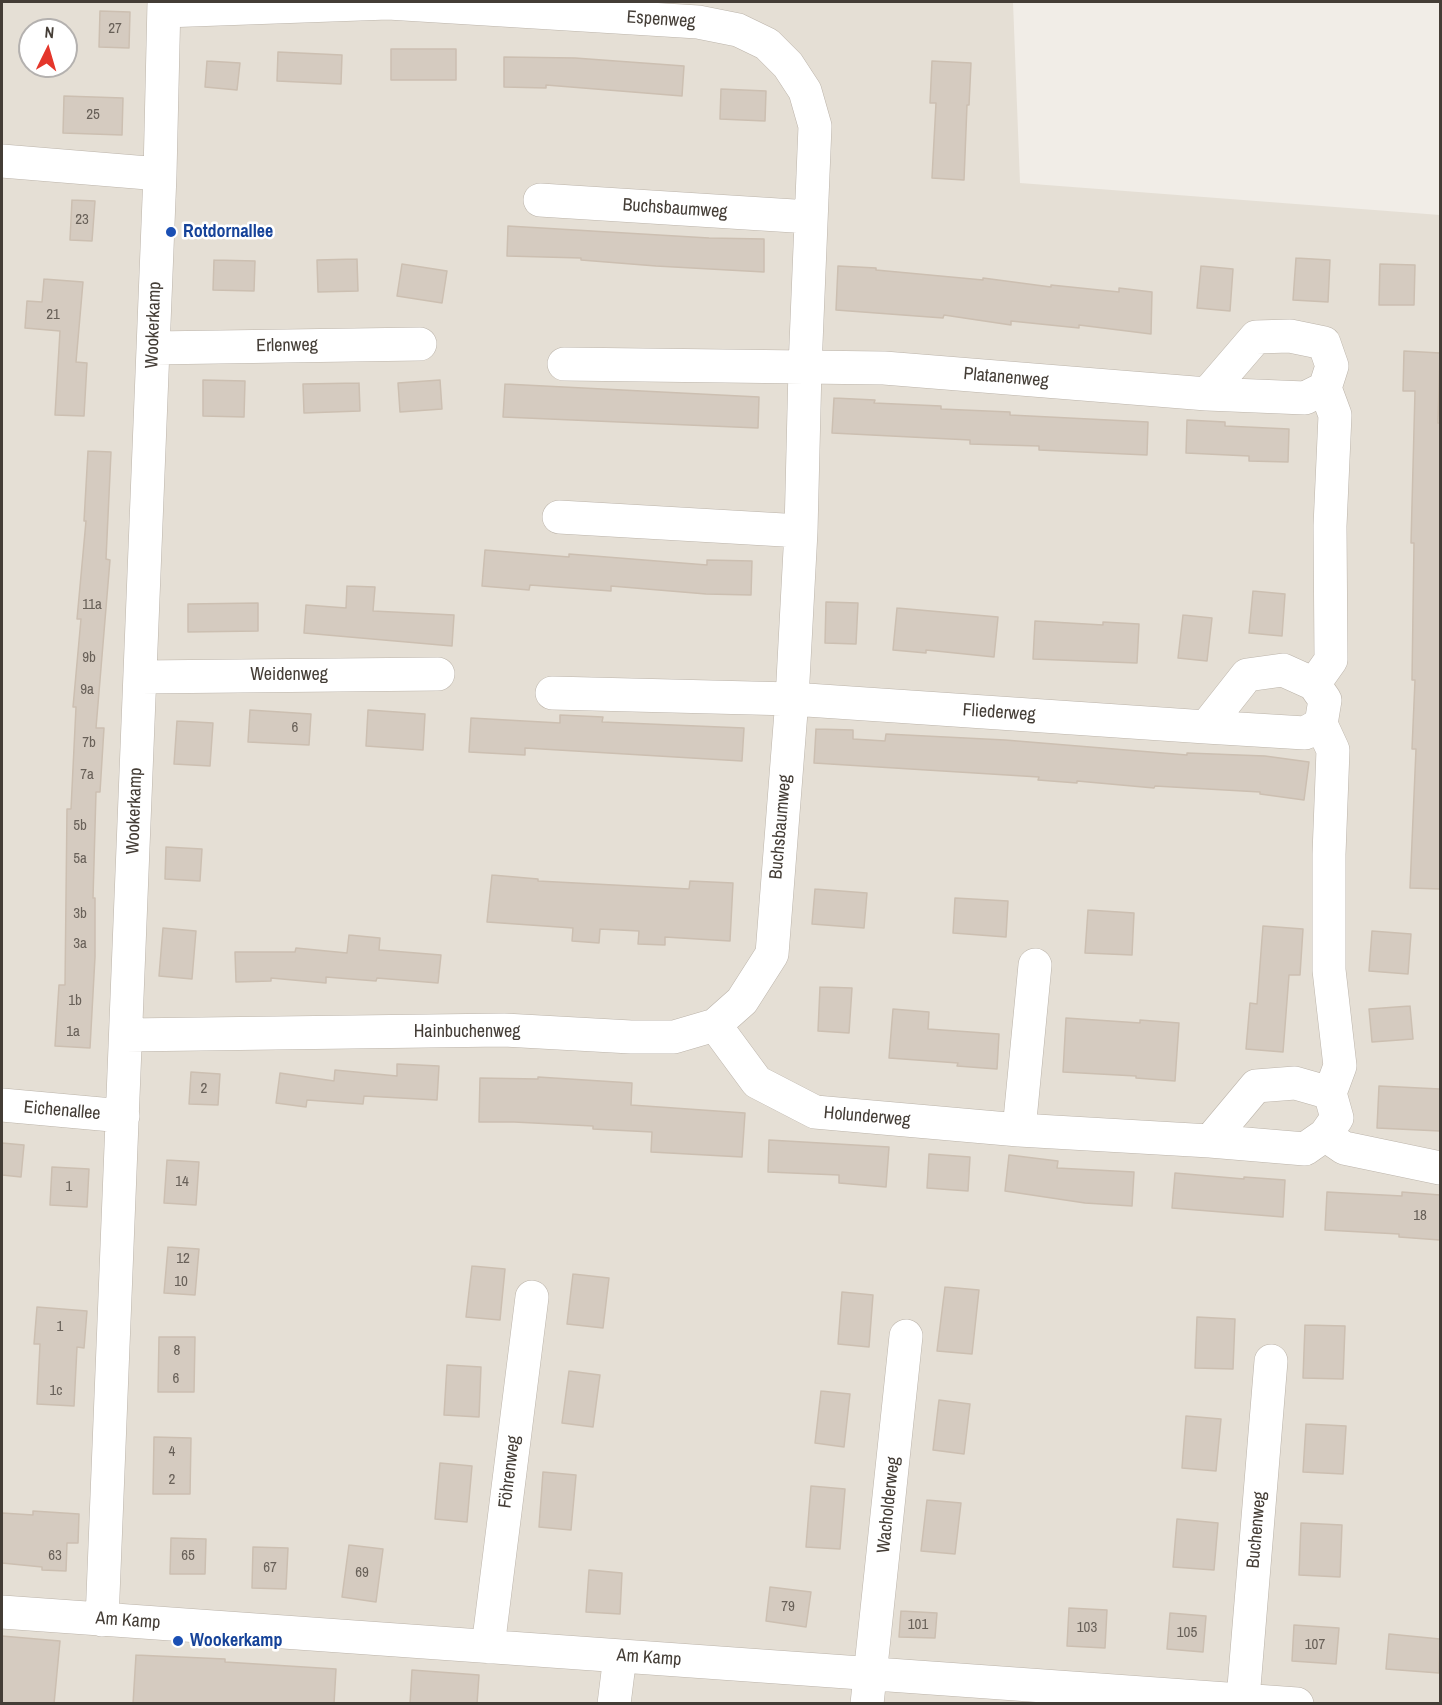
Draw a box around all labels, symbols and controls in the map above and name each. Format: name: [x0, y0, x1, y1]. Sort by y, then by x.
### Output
street label: Espenweg: [626, 7, 696, 33]
north arrow: [18, 18, 78, 78]
house number: 27: [108, 20, 122, 38]
text: N: [44, 21, 55, 43]
house number: 25: [86, 106, 100, 124]
street label: Buchsbaumweg: [622, 195, 728, 223]
house number: 23: [75, 211, 89, 229]
place label: Rotdornallee: [183, 221, 273, 243]
marker: Rotdornallee: [164, 225, 178, 239]
street label: Wookerkamp: [142, 281, 166, 369]
house number: 21: [46, 306, 60, 324]
street label: Erlenweg: [256, 335, 318, 357]
street label: Platanenweg: [963, 364, 1049, 392]
house number: 11a: [82, 596, 102, 614]
house number: 9b: [82, 649, 96, 667]
street label: Weidenweg: [250, 664, 328, 686]
house number: 9a: [80, 681, 94, 699]
street label: Fliederweg: [962, 700, 1036, 726]
house number: 6: [292, 719, 298, 737]
house number: 7b: [82, 734, 96, 752]
house number: 7a: [80, 766, 94, 784]
street label: Wookerkamp: [123, 767, 147, 855]
street label: Buchsbaumweg: [766, 774, 796, 880]
house number: 5b: [73, 817, 87, 835]
house number: 5a: [73, 850, 87, 868]
house number: 3b: [73, 905, 87, 923]
house number: 3a: [73, 935, 87, 953]
house number: 1b: [68, 992, 82, 1010]
street label: Hainbuchenweg: [414, 1021, 520, 1043]
house number: 1a: [66, 1023, 80, 1041]
house number: 2: [201, 1080, 207, 1098]
street label: Eichenallee: [23, 1097, 101, 1125]
street label: Holunderweg: [823, 1102, 911, 1132]
house number: 14: [175, 1173, 189, 1191]
house number: 1: [66, 1178, 72, 1196]
house number: 18: [1413, 1207, 1427, 1225]
house number: 12: [176, 1250, 190, 1268]
house number: 10: [174, 1273, 188, 1291]
house number: 1: [57, 1318, 63, 1336]
house number: 8: [174, 1342, 180, 1360]
house number: 6: [173, 1370, 179, 1388]
house number: 1c: [50, 1382, 62, 1400]
street label: Föhrenweg: [495, 1434, 525, 1510]
house number: 4: [169, 1443, 175, 1461]
street label: Wacholderweg: [873, 1456, 905, 1554]
house number: 2: [169, 1471, 175, 1489]
street label: Buchenweg: [1243, 1491, 1271, 1569]
house number: 63: [48, 1547, 62, 1565]
house number: 65: [181, 1547, 195, 1565]
house number: 67: [263, 1559, 277, 1577]
house number: 69: [355, 1564, 369, 1582]
house number: 79: [781, 1598, 795, 1616]
street label: Am Kamp: [95, 1608, 161, 1634]
house number: 101: [908, 1616, 928, 1634]
house number: 103: [1077, 1619, 1097, 1637]
house number: 105: [1177, 1624, 1197, 1642]
place label: Wookerkamp: [190, 1630, 282, 1652]
marker: Wookerkamp: [171, 1634, 185, 1648]
house number: 107: [1305, 1636, 1325, 1654]
street label: Am Kamp: [616, 1645, 682, 1671]

